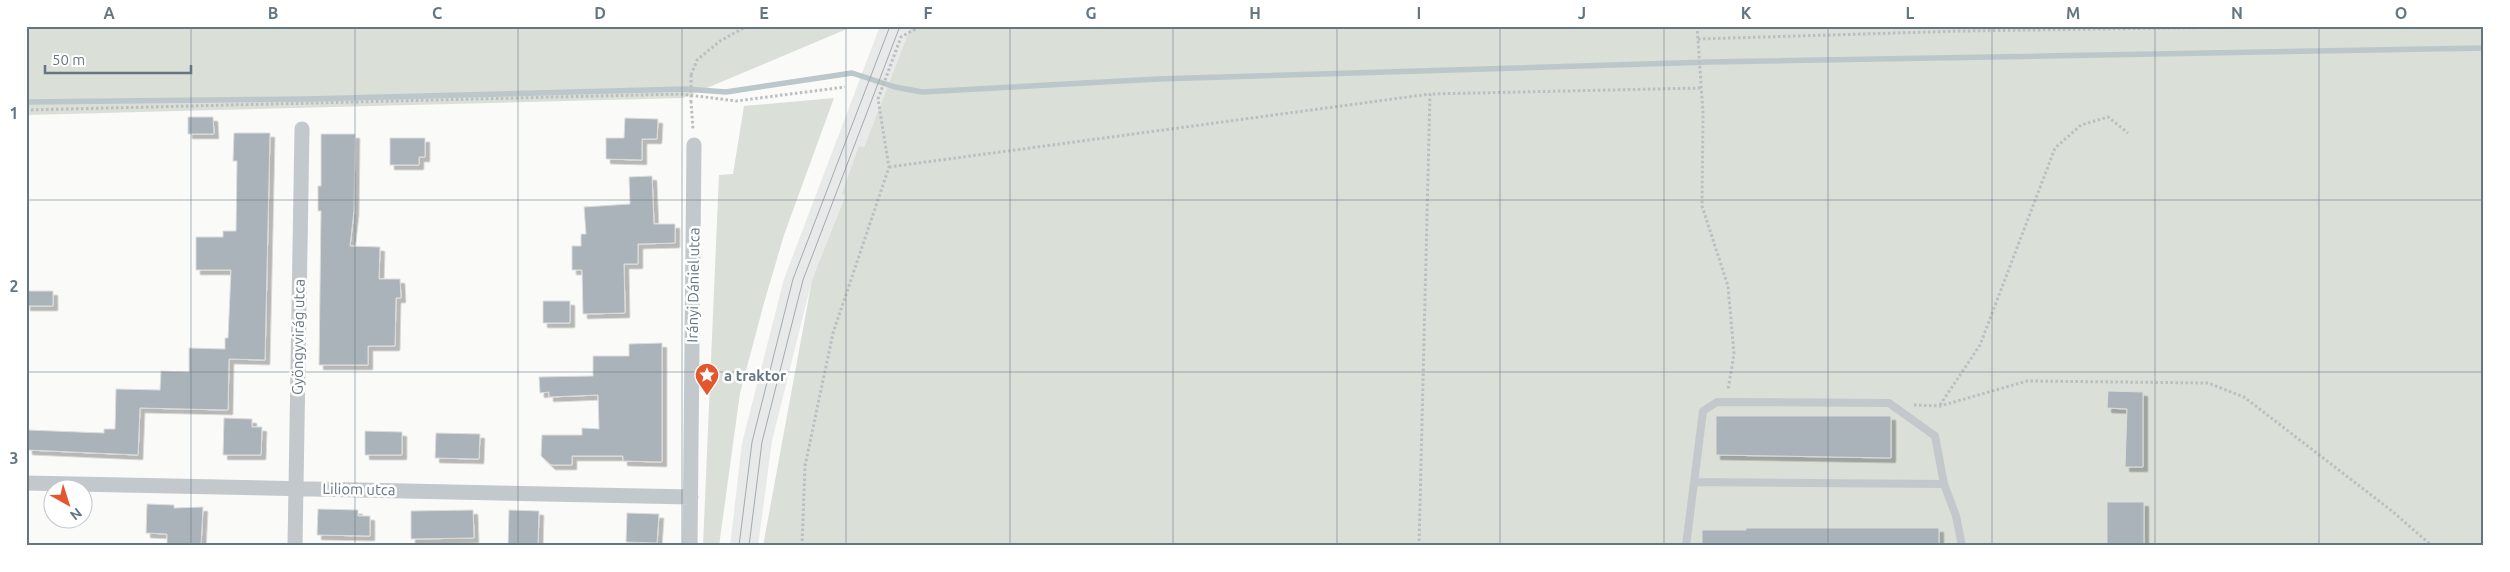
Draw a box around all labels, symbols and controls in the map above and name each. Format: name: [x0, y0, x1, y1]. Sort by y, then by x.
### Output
text: A: [103, 4, 115, 22]
text: B: [268, 4, 278, 22]
text: C: [432, 4, 442, 22]
text: D: [594, 4, 606, 22]
text: E: [759, 4, 769, 22]
text: F: [924, 4, 933, 22]
text: G: [1085, 4, 1097, 22]
text: H: [1249, 4, 1261, 22]
text: I: [1417, 4, 1421, 22]
text: J: [1578, 4, 1586, 22]
text: K: [1741, 4, 1752, 22]
text: L: [1906, 4, 1915, 22]
text: M: [2066, 4, 2080, 22]
text: N: [2231, 4, 2243, 22]
text: O: [2395, 4, 2407, 22]
scale bar: [45, 42, 191, 74]
text: 50 m: [52, 51, 85, 68]
text: 1: [9, 104, 19, 122]
street label: Irányi Dániel utca: [683, 227, 703, 343]
text: 2: [9, 277, 19, 295]
street label: Gyöngyvirág utca: [288, 279, 308, 395]
place icon: a traktor: [694, 362, 720, 396]
place label: a traktor: [724, 367, 787, 384]
text: 3: [9, 449, 19, 467]
north arrow: [42, 480, 92, 530]
street label: Liliom utca: [322, 480, 396, 498]
text: N: [67, 505, 85, 524]

